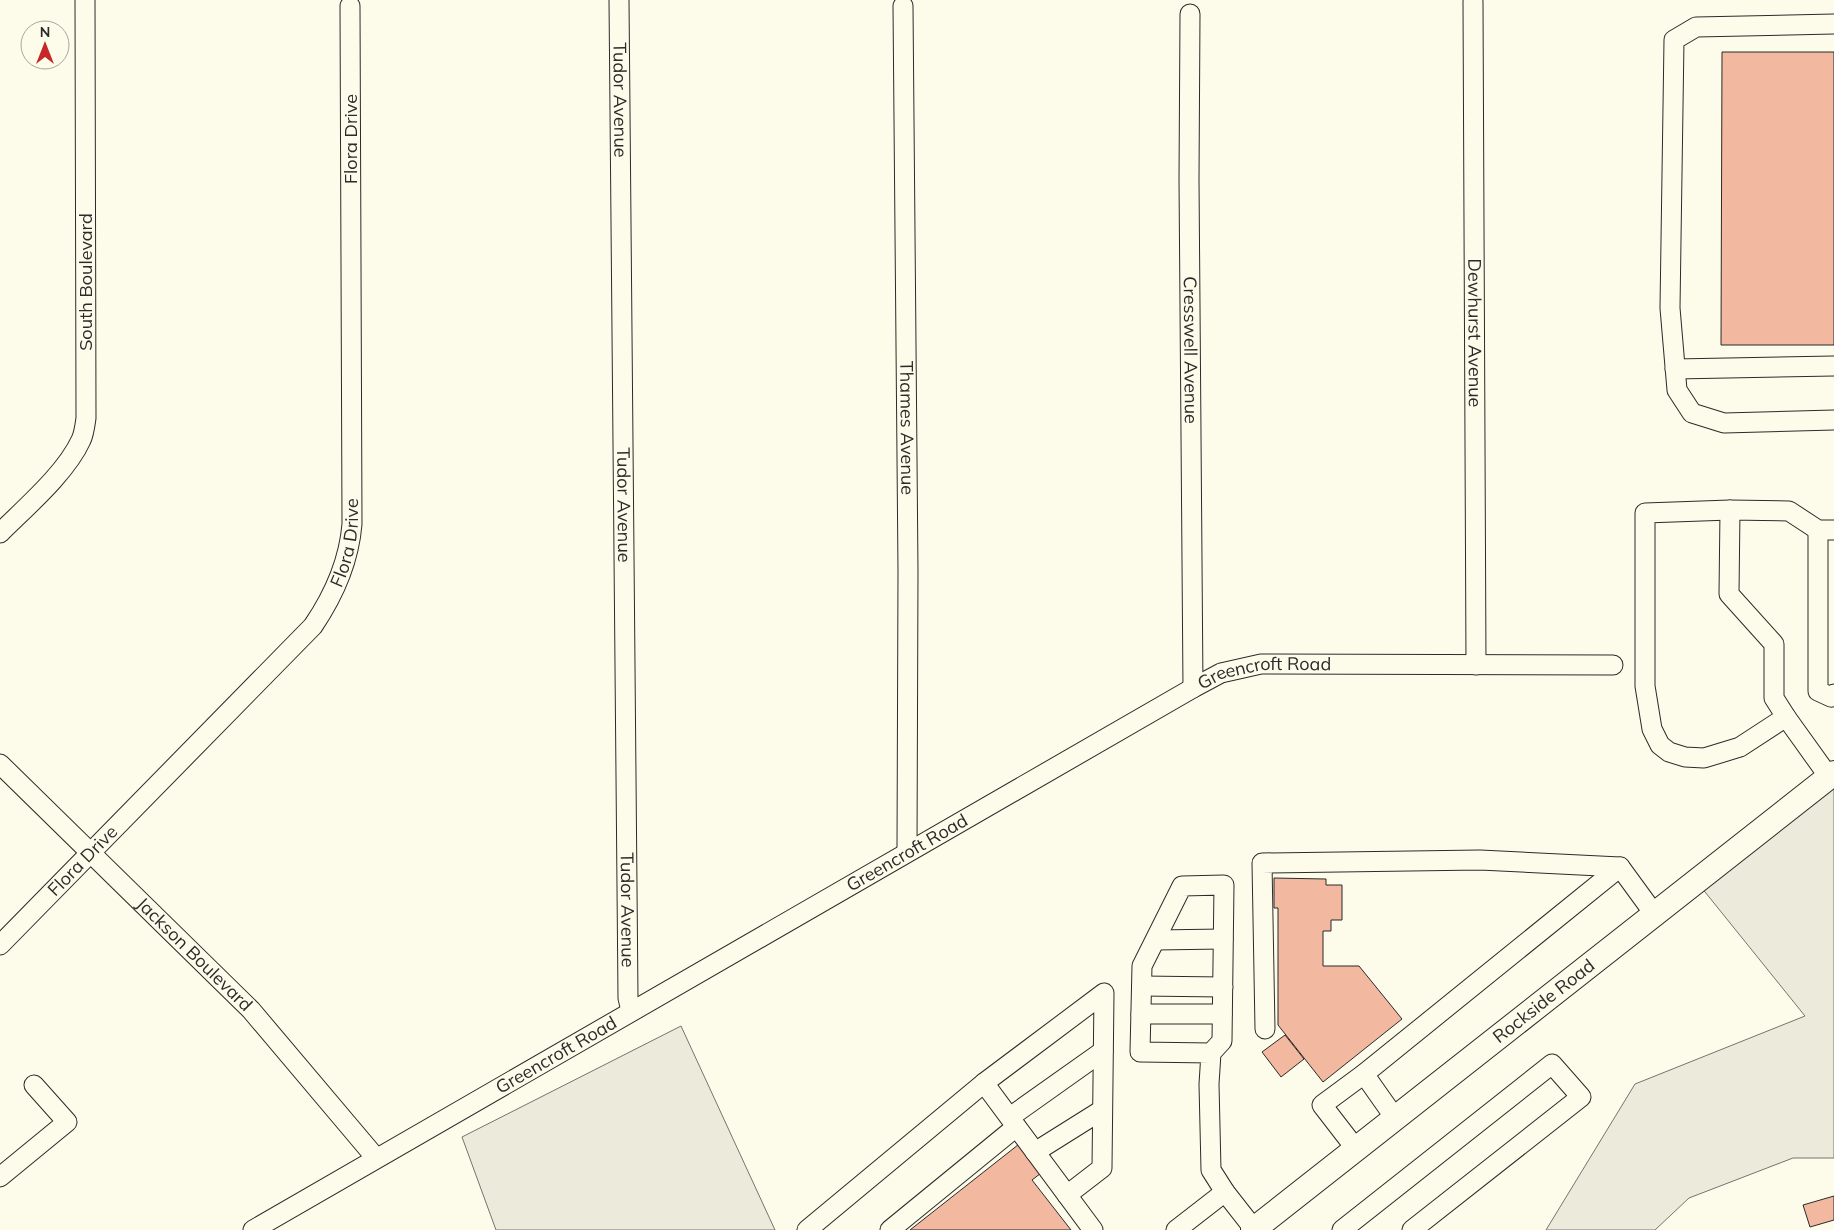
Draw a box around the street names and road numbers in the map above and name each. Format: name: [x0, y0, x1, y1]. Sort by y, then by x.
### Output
street label: Tudor Avenue: [608, 42, 632, 158]
street label: Flora Drive: [339, 94, 362, 184]
street label: South Boulevard: [74, 213, 97, 351]
street label: Dewhurst Avenue: [1463, 259, 1487, 407]
street label: Cresswell Avenue: [1179, 276, 1203, 424]
street label: Thames Avenue: [895, 361, 919, 495]
street label: Tudor Avenue: [612, 447, 636, 563]
street label: Flora Drive: [325, 498, 363, 590]
street label: Greencroft Road: [1193, 652, 1331, 694]
street label: Greencroft Road: [842, 808, 972, 896]
street label: Flora Drive: [42, 820, 122, 901]
street label: Tudor Avenue: [616, 852, 640, 968]
street label: Jackson Boulevard: [132, 892, 258, 1016]
street label: Rockside Road: [1488, 954, 1599, 1048]
street label: Greencroft Road: [491, 1011, 621, 1099]

